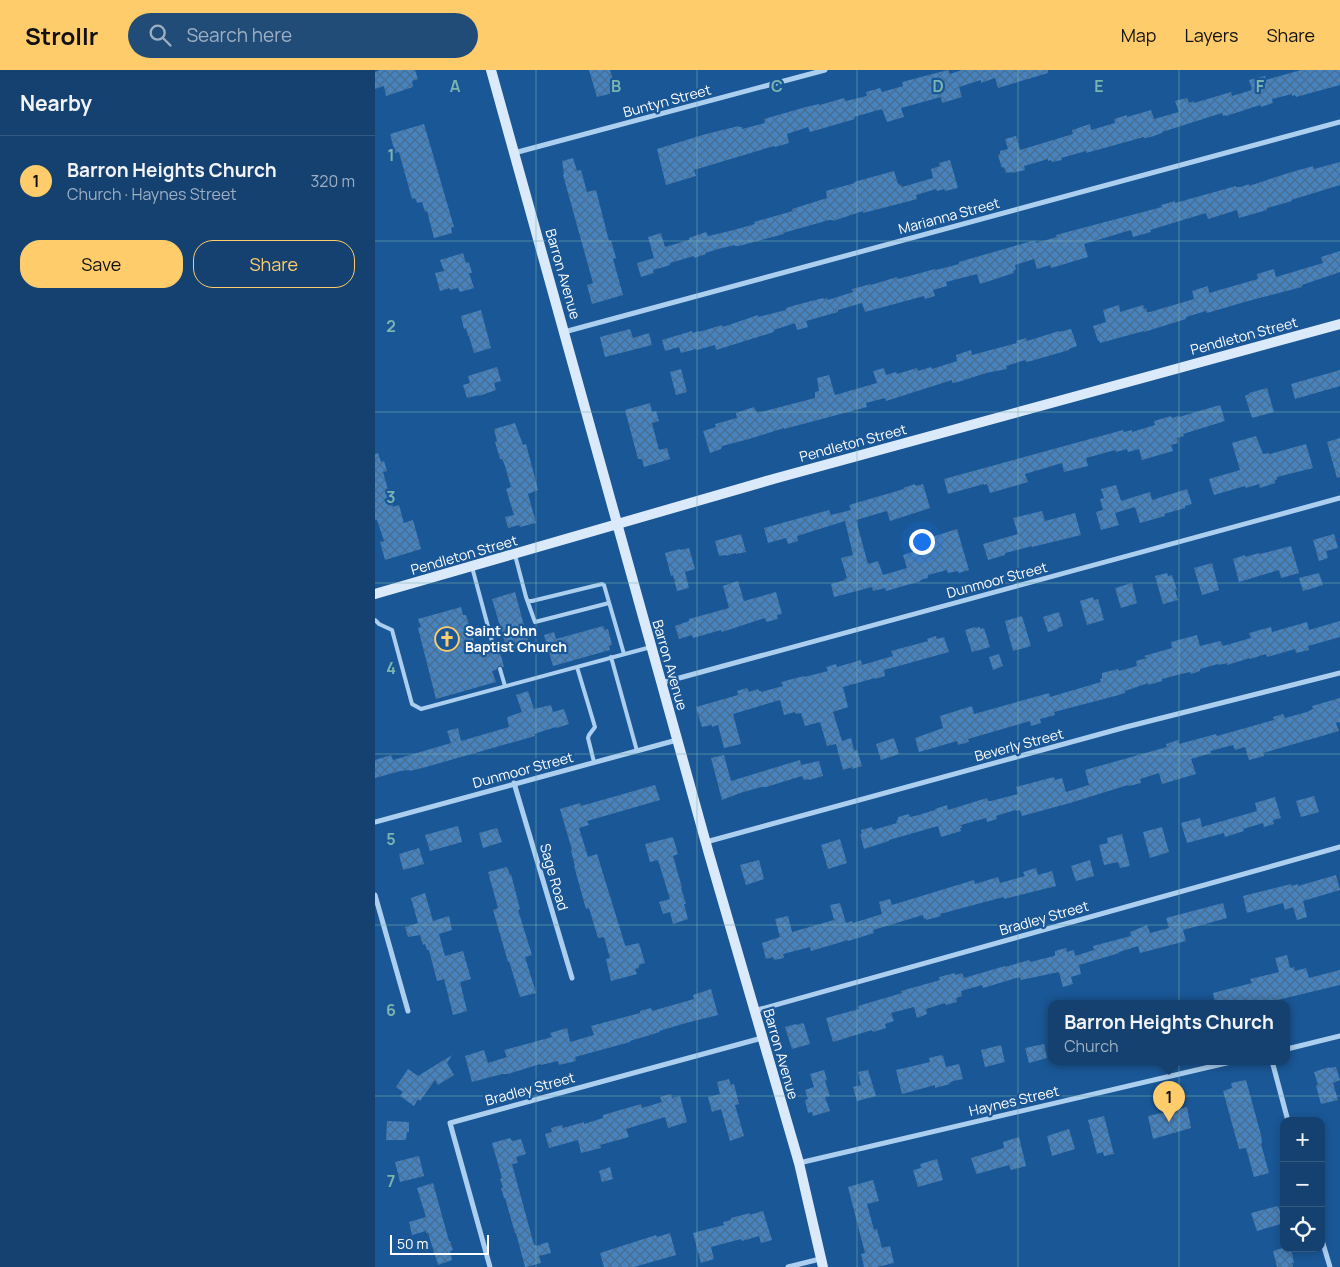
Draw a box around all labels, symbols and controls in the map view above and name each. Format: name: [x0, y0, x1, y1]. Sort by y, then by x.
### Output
search box: [128, 13, 478, 58]
text: Strollr: [25, 19, 98, 52]
icon: search: [146, 21, 174, 49]
text: Search here: [186, 22, 292, 48]
text: Map: [1121, 23, 1156, 47]
text: Layers: [1184, 23, 1238, 47]
text: Share: [1266, 23, 1315, 47]
text: A: [450, 75, 461, 97]
text: B: [611, 75, 621, 97]
text: C: [771, 75, 783, 97]
text: D: [932, 75, 944, 97]
text: E: [1094, 75, 1104, 97]
text: F: [1256, 75, 1265, 97]
street label: Buntyn Street: [621, 80, 713, 121]
text: Nearby: [20, 89, 92, 117]
text: 1: [387, 144, 395, 166]
text: Barron Heights Church: [67, 157, 277, 183]
text: 1: [32, 170, 40, 192]
text: 320 m: [311, 170, 355, 192]
text: Church · Haynes Street: [67, 183, 237, 205]
street label: Marianna Street: [896, 193, 1002, 238]
street label: Barron Avenue: [541, 226, 586, 321]
button: Save: [20, 240, 183, 288]
button: Share: [193, 240, 355, 288]
street label: Pendleton Street: [1188, 312, 1300, 359]
text: 2: [386, 315, 396, 337]
street label: Pendleton Street: [797, 419, 909, 466]
text: 3: [386, 486, 396, 508]
your location: [909, 529, 935, 555]
street label: Pendleton Street: [408, 530, 520, 579]
street label: Dunmoor Street: [944, 557, 1050, 602]
street label: Barron Avenue: [648, 617, 693, 712]
place label: Saint John Baptist Church: [465, 621, 567, 656]
church icon: Saint John Baptist Church: [434, 626, 460, 652]
text: 4: [386, 657, 396, 679]
street label: Beverly Street: [972, 723, 1066, 765]
street label: Dunmoor Street: [470, 747, 576, 792]
text: 5: [386, 828, 396, 850]
street label: Sage Road: [536, 841, 573, 913]
street label: Bradley Street: [997, 896, 1091, 939]
text: 6: [386, 999, 396, 1021]
popup: [1048, 1000, 1290, 1065]
street label: Barron Avenue: [759, 1006, 804, 1101]
text: Barron Heights Church: [1064, 1009, 1274, 1035]
text: Church: [1064, 1035, 1119, 1057]
street label: Bradley Street: [483, 1067, 577, 1110]
street label: Haynes Street: [967, 1081, 1061, 1120]
pin: 1: [1153, 1081, 1185, 1122]
map controls: [1280, 1117, 1325, 1252]
button: +: [1280, 1117, 1325, 1162]
button: −: [1280, 1162, 1325, 1207]
text: 7: [387, 1170, 395, 1192]
button: locate: [1280, 1207, 1325, 1252]
scale bar: [390, 1232, 489, 1255]
text: 50 m: [397, 1234, 428, 1253]

